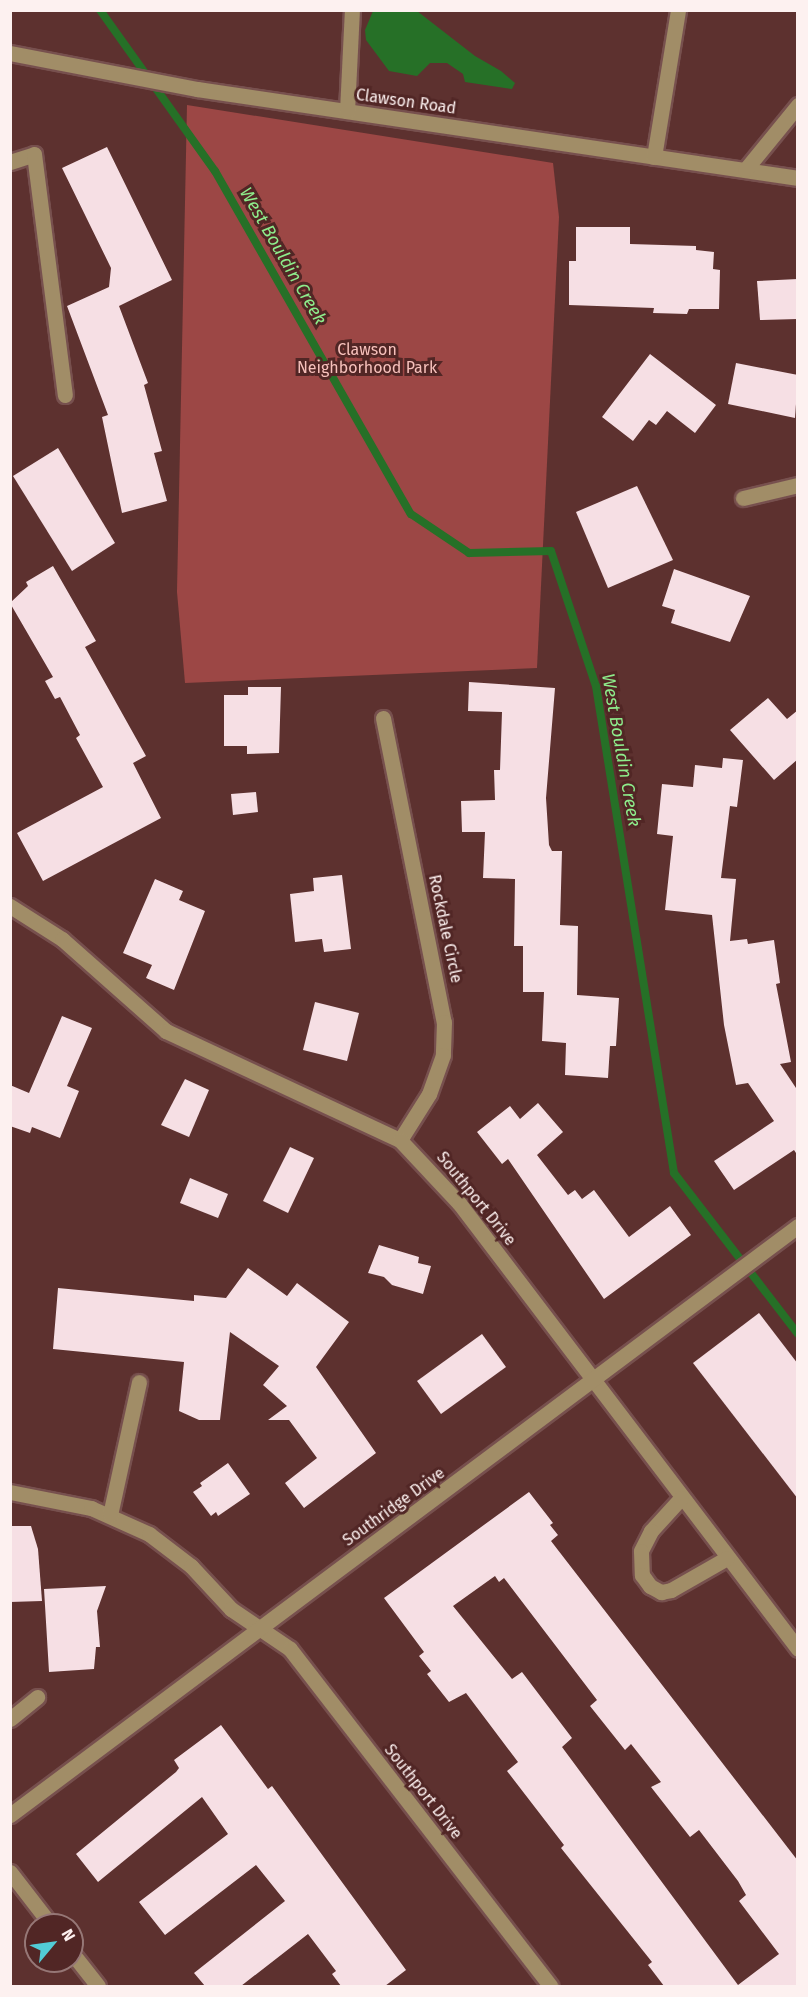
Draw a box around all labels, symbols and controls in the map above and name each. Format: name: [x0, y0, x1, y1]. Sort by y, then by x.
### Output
street label: Clawson Road: [355, 85, 457, 119]
water label: West Bouldin Creek: [235, 183, 331, 329]
park label: Clawson Neighborhood Park: [297, 340, 437, 378]
water label: West Bouldin Creek: [597, 672, 645, 828]
street label: Rockdale Circle: [424, 873, 466, 985]
street label: Southport Drive: [432, 1148, 520, 1250]
street label: Southridge Drive: [339, 1464, 449, 1550]
street label: Southport Drive: [380, 1741, 466, 1843]
north arrow: [24, 1913, 84, 1973]
text: N: [58, 1926, 79, 1944]

